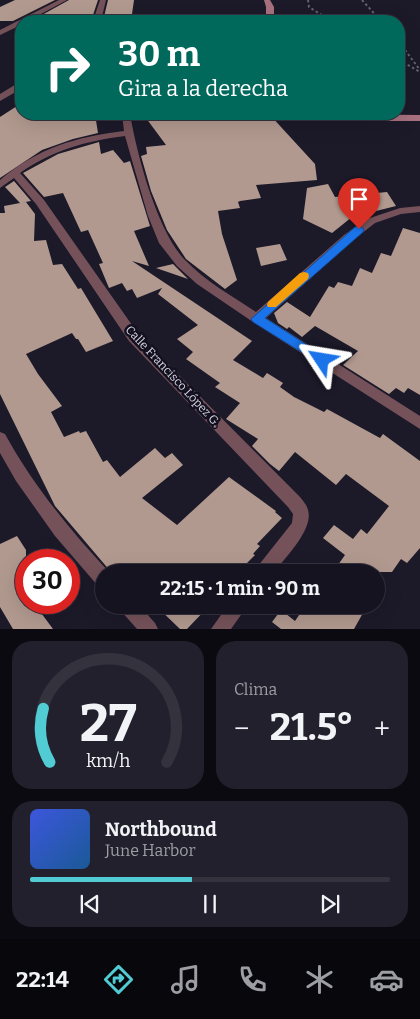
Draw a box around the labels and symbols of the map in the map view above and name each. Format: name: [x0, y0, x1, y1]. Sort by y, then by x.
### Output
pin: [338, 178, 380, 229]
street label: Calle Francisco López G.: [123, 323, 223, 429]
position arrow: [295, 333, 347, 385]
speed limit sign: 30: [15, 549, 80, 614]

